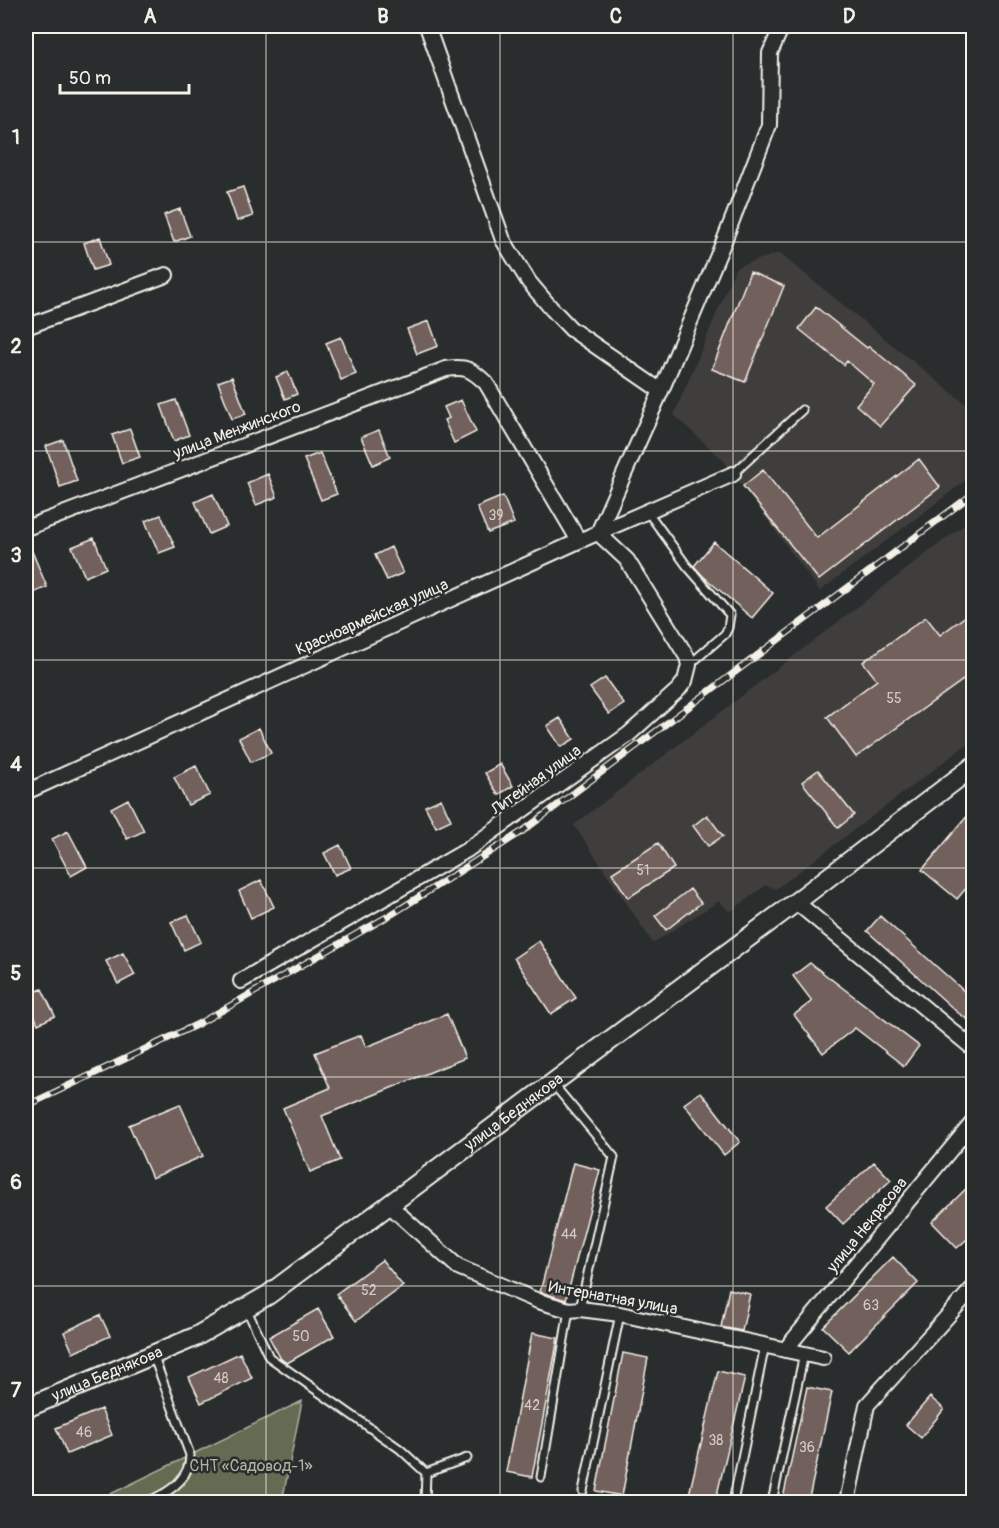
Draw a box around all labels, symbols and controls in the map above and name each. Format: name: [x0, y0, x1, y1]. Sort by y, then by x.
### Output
text: A: [144, 4, 157, 29]
text: B: [377, 4, 389, 29]
text: C: [610, 4, 622, 29]
text: D: [843, 4, 856, 29]
scale bar: [60, 57, 189, 95]
text: 50 m: [69, 67, 111, 90]
text: 1: [12, 125, 20, 150]
text: 2: [10, 334, 22, 359]
street label: улица Менжинского: [169, 396, 304, 464]
house number: 39: [488, 507, 504, 524]
text: 3: [10, 543, 22, 568]
street label: Красноармейская улица: [293, 574, 451, 660]
house number: 55: [886, 690, 902, 707]
street label: Литейная улица: [486, 741, 585, 820]
text: 4: [10, 752, 22, 777]
house number: 51: [636, 862, 650, 879]
text: 5: [11, 961, 22, 986]
street label: улица Беднякова: [460, 1069, 567, 1156]
text: 6: [10, 1170, 22, 1195]
street label: улица Некрасова: [822, 1173, 911, 1277]
house number: 44: [561, 1226, 577, 1243]
street label: Интернатная улица: [547, 1277, 679, 1319]
house number: 52: [361, 1282, 377, 1299]
house number: 63: [863, 1297, 879, 1314]
house number: 50: [292, 1328, 310, 1345]
street label: улица Беднякова: [48, 1342, 165, 1406]
house number: 48: [213, 1370, 229, 1387]
text: 7: [11, 1378, 22, 1403]
house number: 42: [524, 1397, 540, 1414]
house number: 46: [76, 1424, 92, 1441]
house number: 38: [709, 1432, 723, 1449]
house number: 36: [799, 1439, 815, 1456]
park label: СНТ «Садовод-1»: [189, 1456, 313, 1476]

